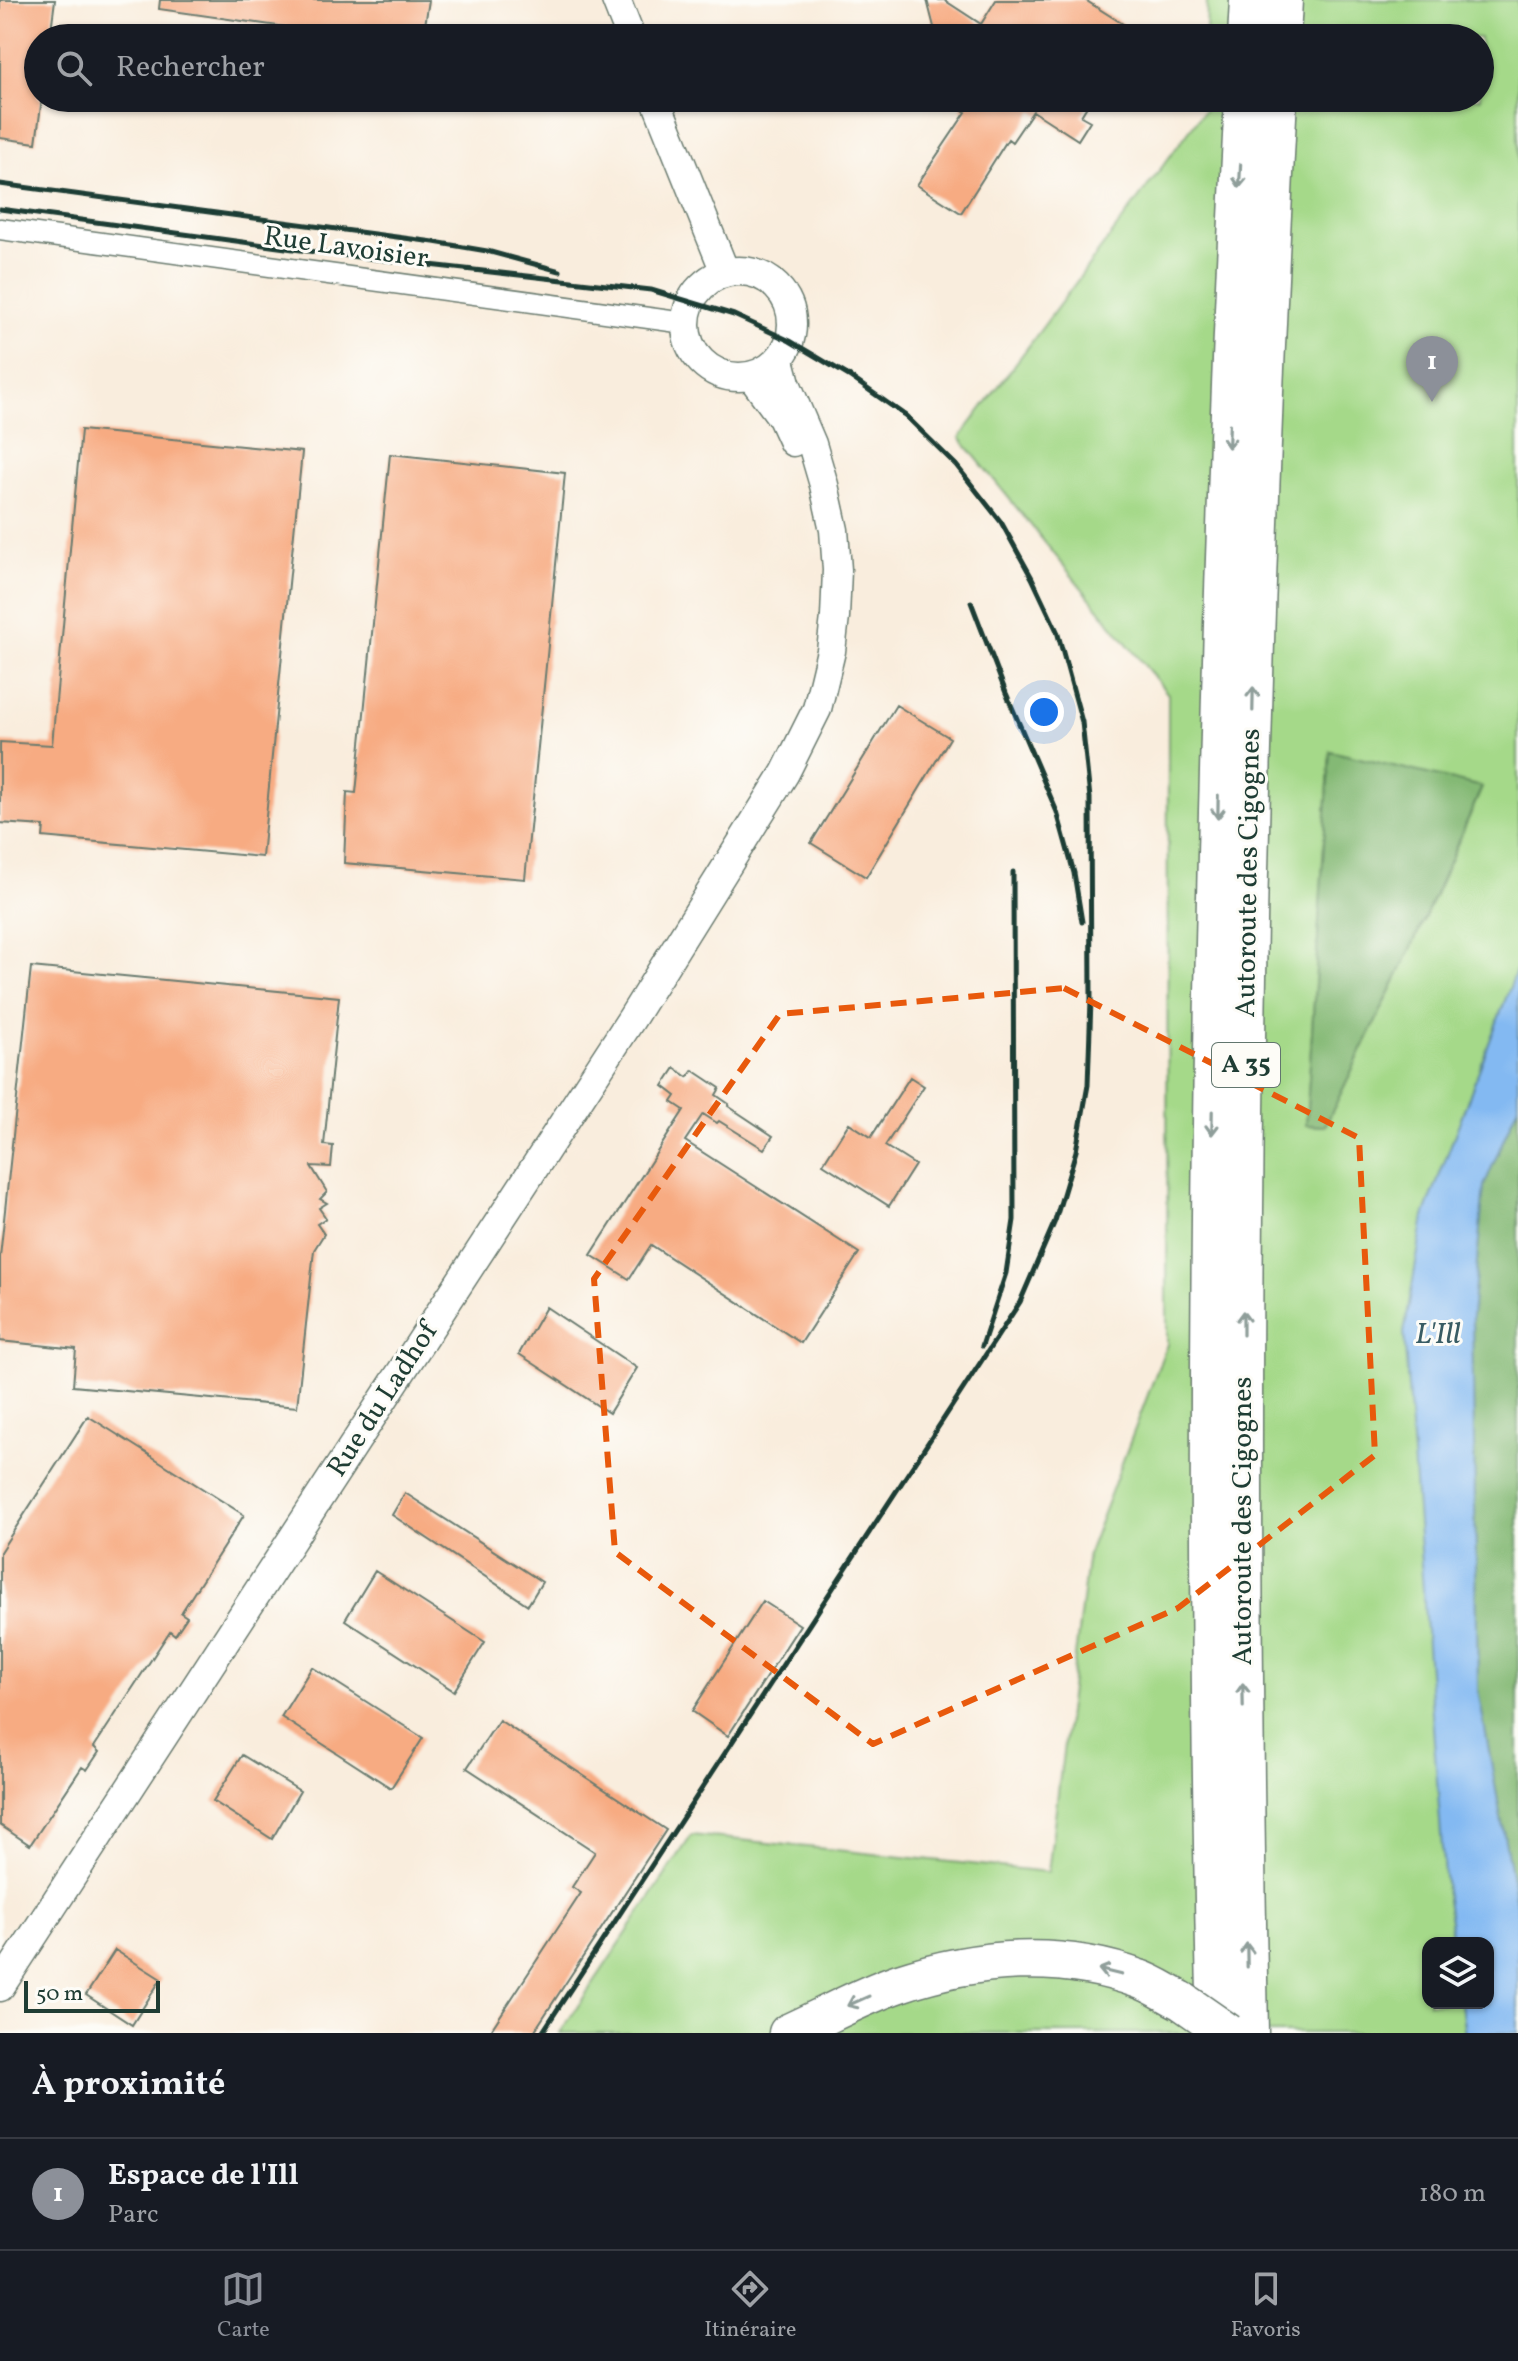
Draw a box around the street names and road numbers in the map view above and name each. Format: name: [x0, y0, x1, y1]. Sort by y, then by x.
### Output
street label: Rue Lavoisier: [261, 217, 431, 279]
street label: Autoroute des Cigognes: [1227, 728, 1271, 1018]
road number: A 35: [1212, 1043, 1280, 1087]
street label: Rue du Ladhof: [318, 1313, 449, 1485]
street label: Autoroute des Cigognes: [1224, 1376, 1263, 1666]

